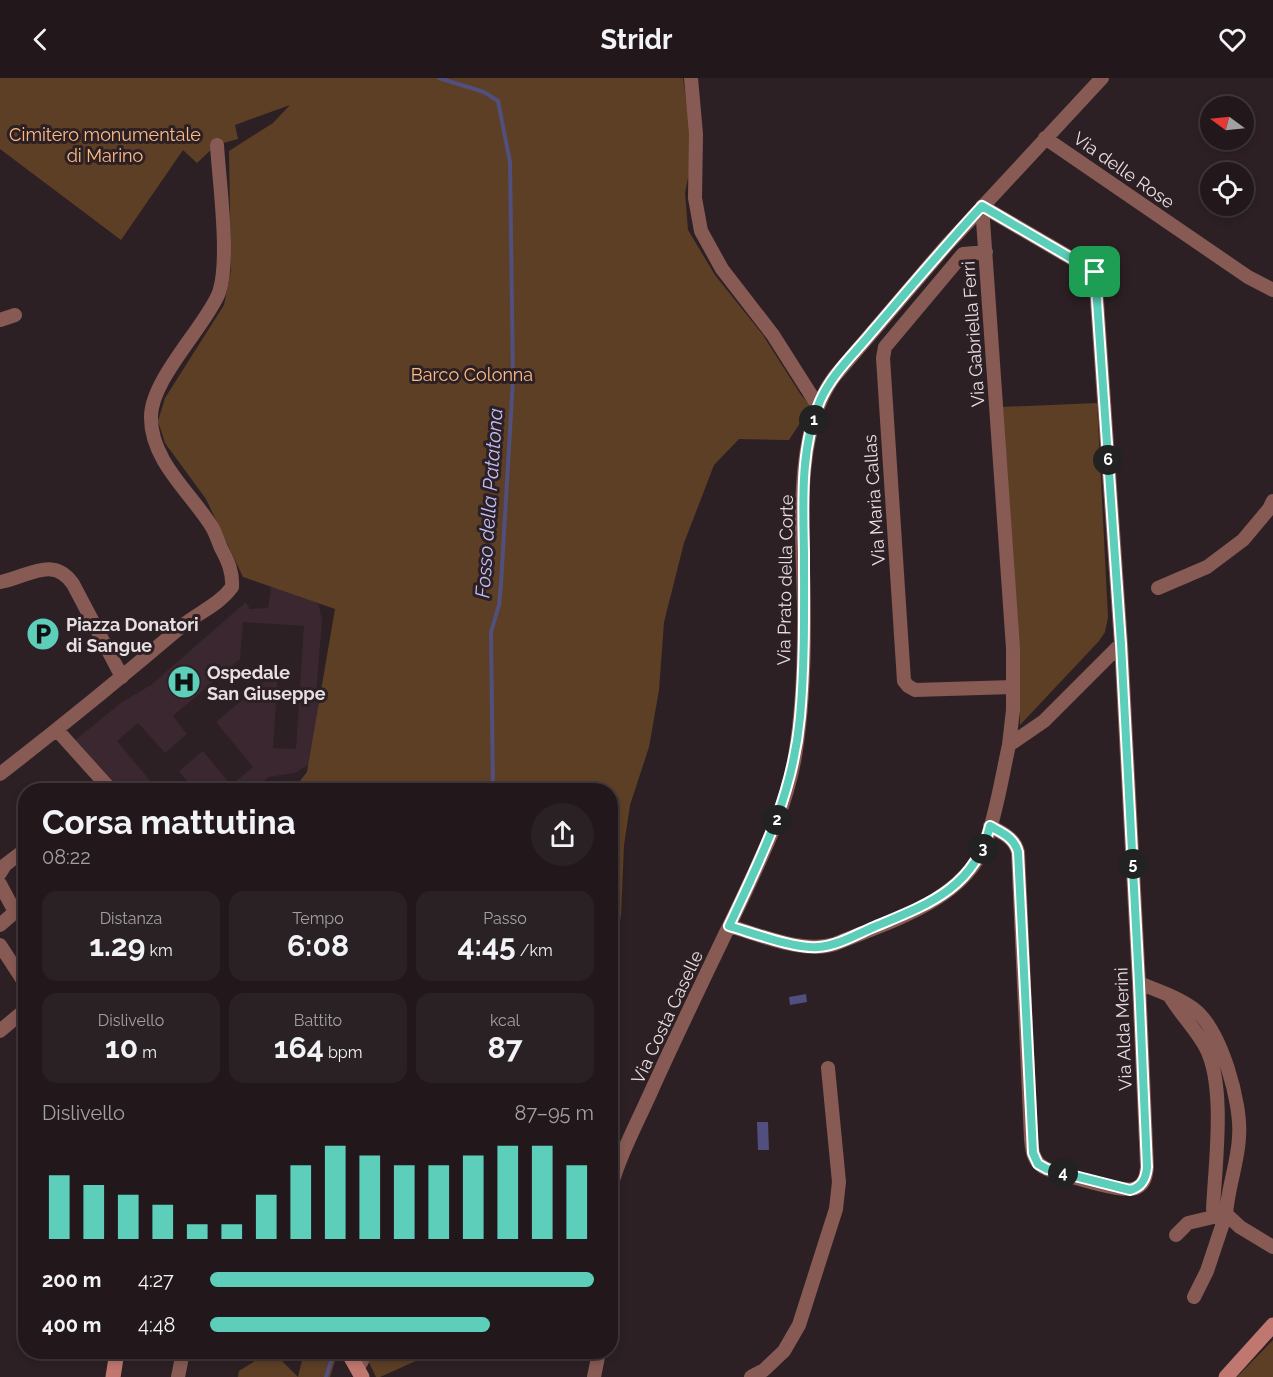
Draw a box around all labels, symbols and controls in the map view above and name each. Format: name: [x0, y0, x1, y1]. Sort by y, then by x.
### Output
icon: back: [24, 23, 57, 56]
icon: heart: [1216, 23, 1249, 56]
text: Stridr: [601, 24, 672, 55]
north arrow: [1200, 96, 1254, 150]
map controls: [1200, 96, 1254, 216]
park label: Cimitero monumentale di Marino: [9, 124, 201, 166]
street label: Via delle Rose: [1069, 127, 1179, 213]
button: locate: [1200, 162, 1254, 216]
pin: [1069, 246, 1120, 297]
icon: arrive: [1078, 255, 1111, 288]
street label: Via Gabriella Ferri: [957, 260, 989, 408]
park label: Barco Colonna: [411, 364, 533, 385]
pin: 1: [799, 405, 829, 435]
water label: Fosso della Patatona: [470, 407, 508, 599]
text: 1: [810, 410, 818, 429]
street label: Via Maria Callas: [859, 434, 889, 566]
pin: 6: [1093, 445, 1123, 475]
text: 6: [1103, 450, 1113, 469]
street label: Via Prato della Corte: [773, 494, 797, 666]
place label: Piazza Donatori di Sangue: [66, 614, 199, 656]
parking icon: Piazza Donatori di Sangue: [25, 616, 61, 652]
place label: Ospedale San Giuseppe: [207, 662, 326, 704]
hospital icon: Ospedale San Giuseppe: [166, 664, 202, 700]
text: Corsa mattutina: [42, 803, 296, 842]
button: share: [531, 803, 594, 866]
pin: 2: [762, 805, 792, 835]
text: 2: [772, 810, 782, 829]
pin: 3: [968, 834, 998, 864]
text: 3: [979, 839, 987, 858]
text: 08:22: [42, 845, 91, 869]
pin: 5: [1118, 849, 1148, 879]
text: 5: [1129, 854, 1137, 873]
text: Distanza: [100, 909, 162, 928]
text: Tempo: [292, 909, 344, 928]
text: Passo: [483, 909, 527, 928]
text: 1.29: [89, 928, 145, 963]
text: 6:08: [287, 928, 349, 963]
text: 4:45: [457, 928, 516, 963]
text: km: [145, 941, 173, 960]
text: /km: [516, 941, 553, 960]
street label: Via Costa Caselle: [627, 947, 707, 1087]
street label: Via Alda Merini: [1110, 967, 1136, 1091]
text: Dislivello: [98, 1011, 164, 1030]
text: Battito: [294, 1011, 342, 1030]
text: kcal: [490, 1011, 520, 1030]
text: 10: [105, 1030, 138, 1065]
text: 164: [274, 1030, 324, 1065]
text: 87: [488, 1030, 522, 1065]
text: m: [138, 1043, 157, 1062]
text: bpm: [324, 1043, 362, 1062]
text: Dislivello: [42, 1101, 125, 1125]
text: 87–95 m: [515, 1101, 594, 1125]
pin: 4: [1048, 1158, 1078, 1188]
text: 4: [1058, 1163, 1068, 1182]
text: 200 m: [42, 1268, 101, 1292]
text: 4:27: [138, 1268, 174, 1292]
text: 400 m: [42, 1313, 101, 1337]
text: 4:48: [138, 1313, 175, 1337]

